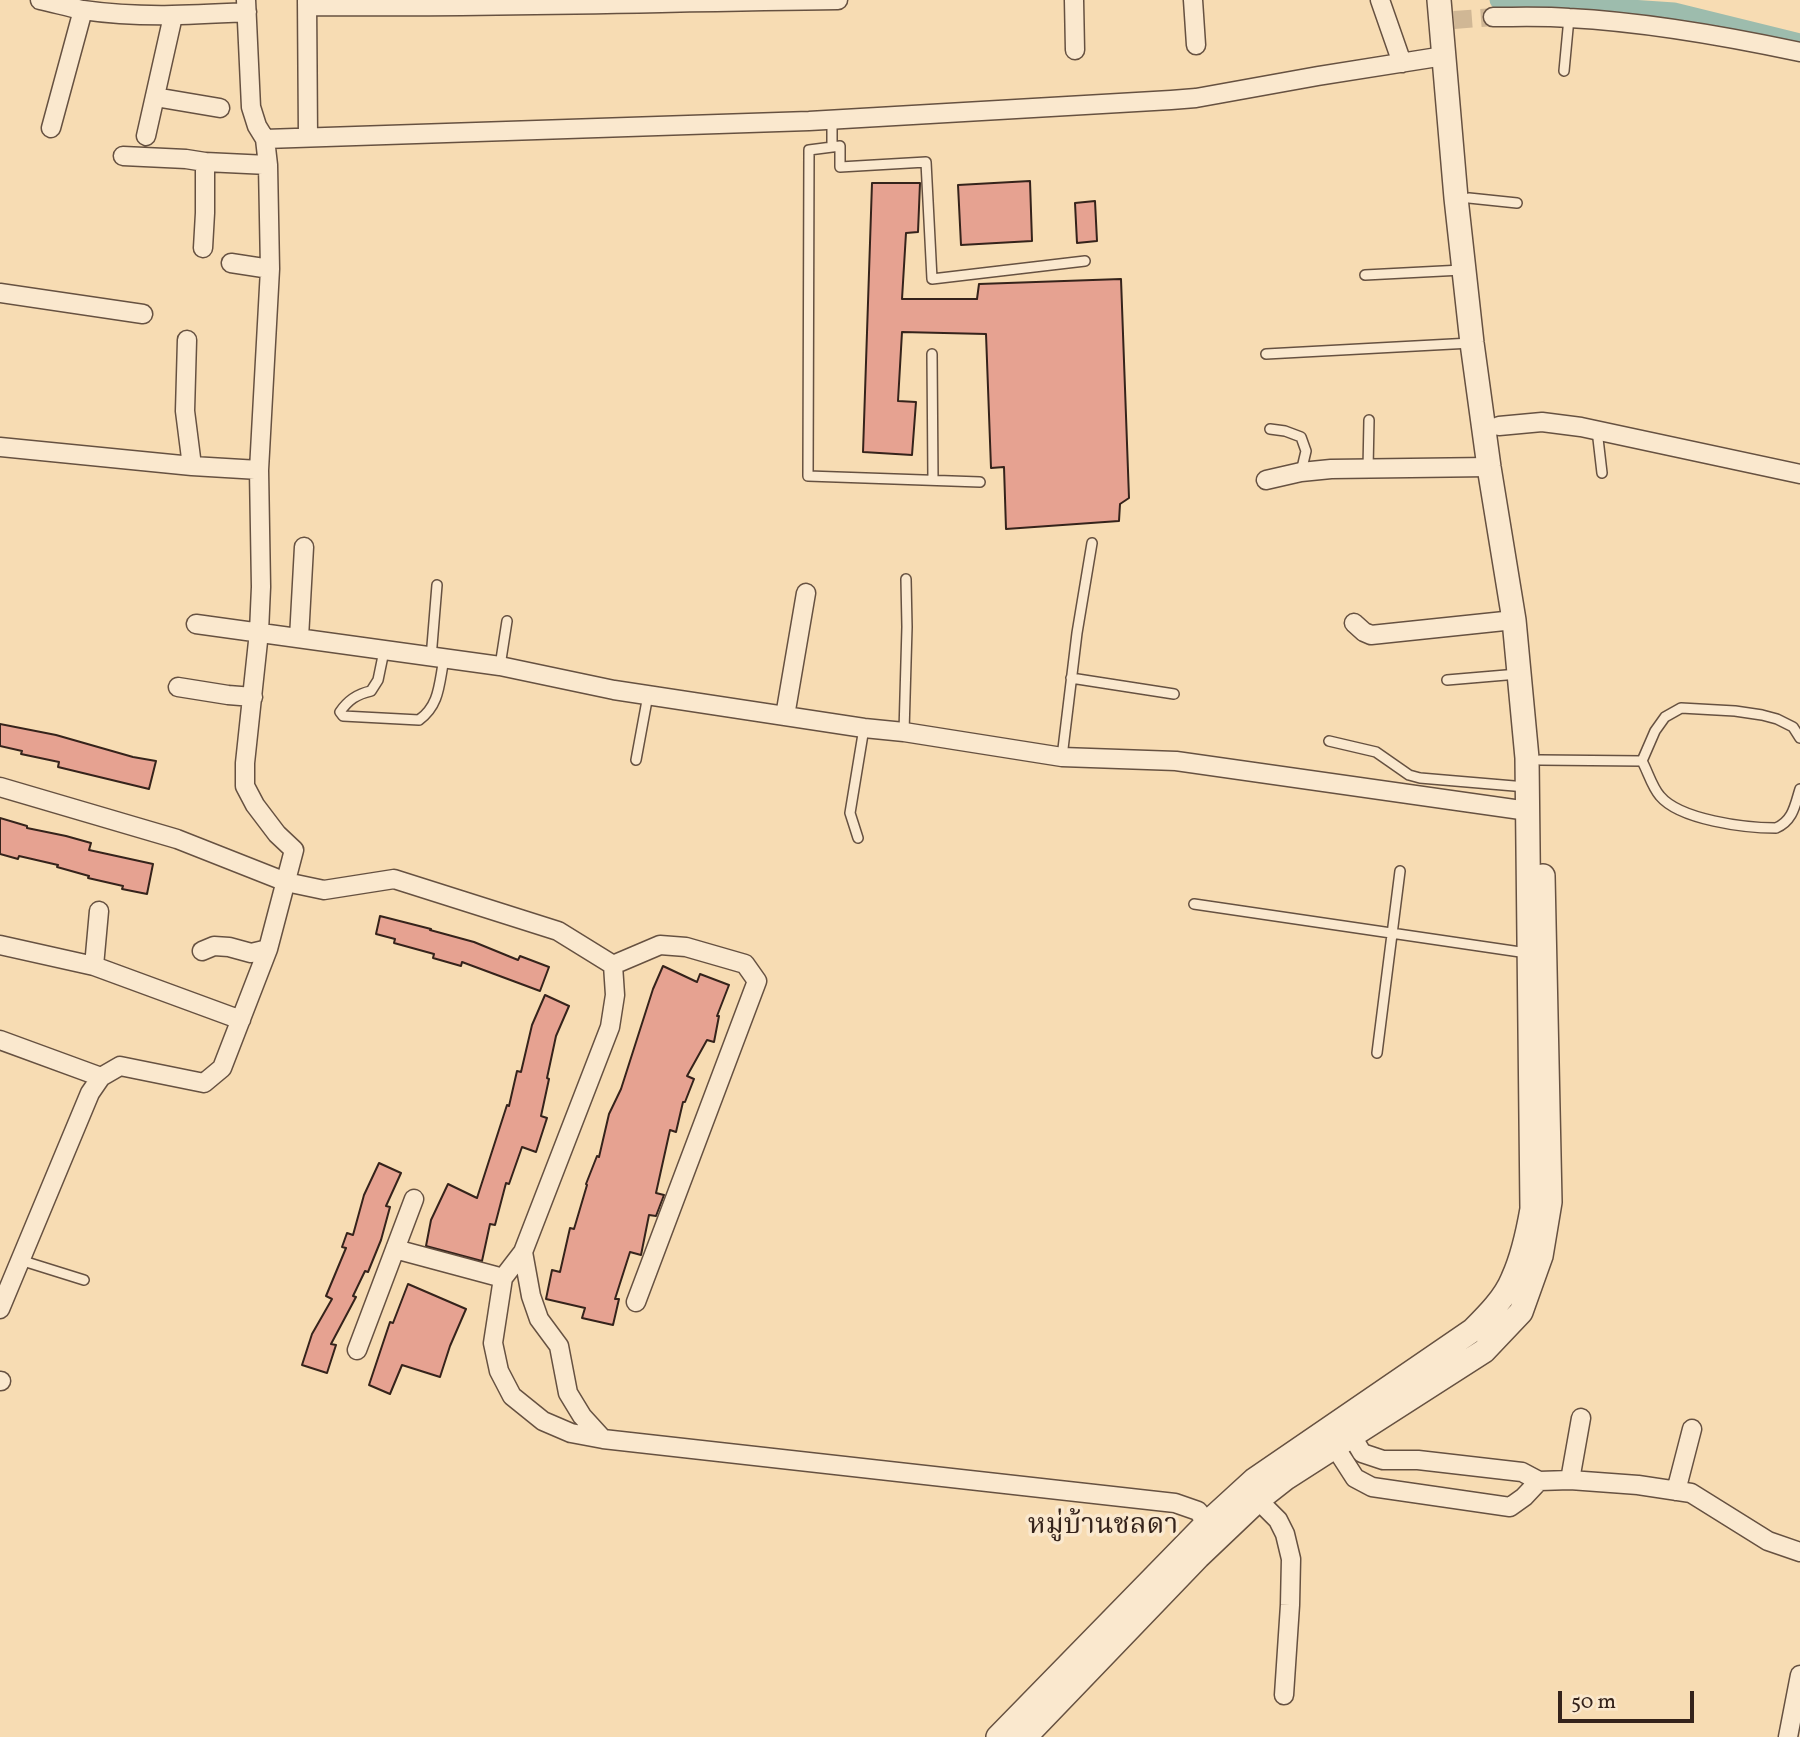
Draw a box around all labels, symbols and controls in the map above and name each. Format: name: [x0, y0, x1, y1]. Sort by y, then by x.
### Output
district label: หมู่บ้านชลดา: [1028, 1511, 1178, 1545]
scale bar: [1562, 1678, 1699, 1722]
text: 50 m: [1571, 1688, 1616, 1717]

